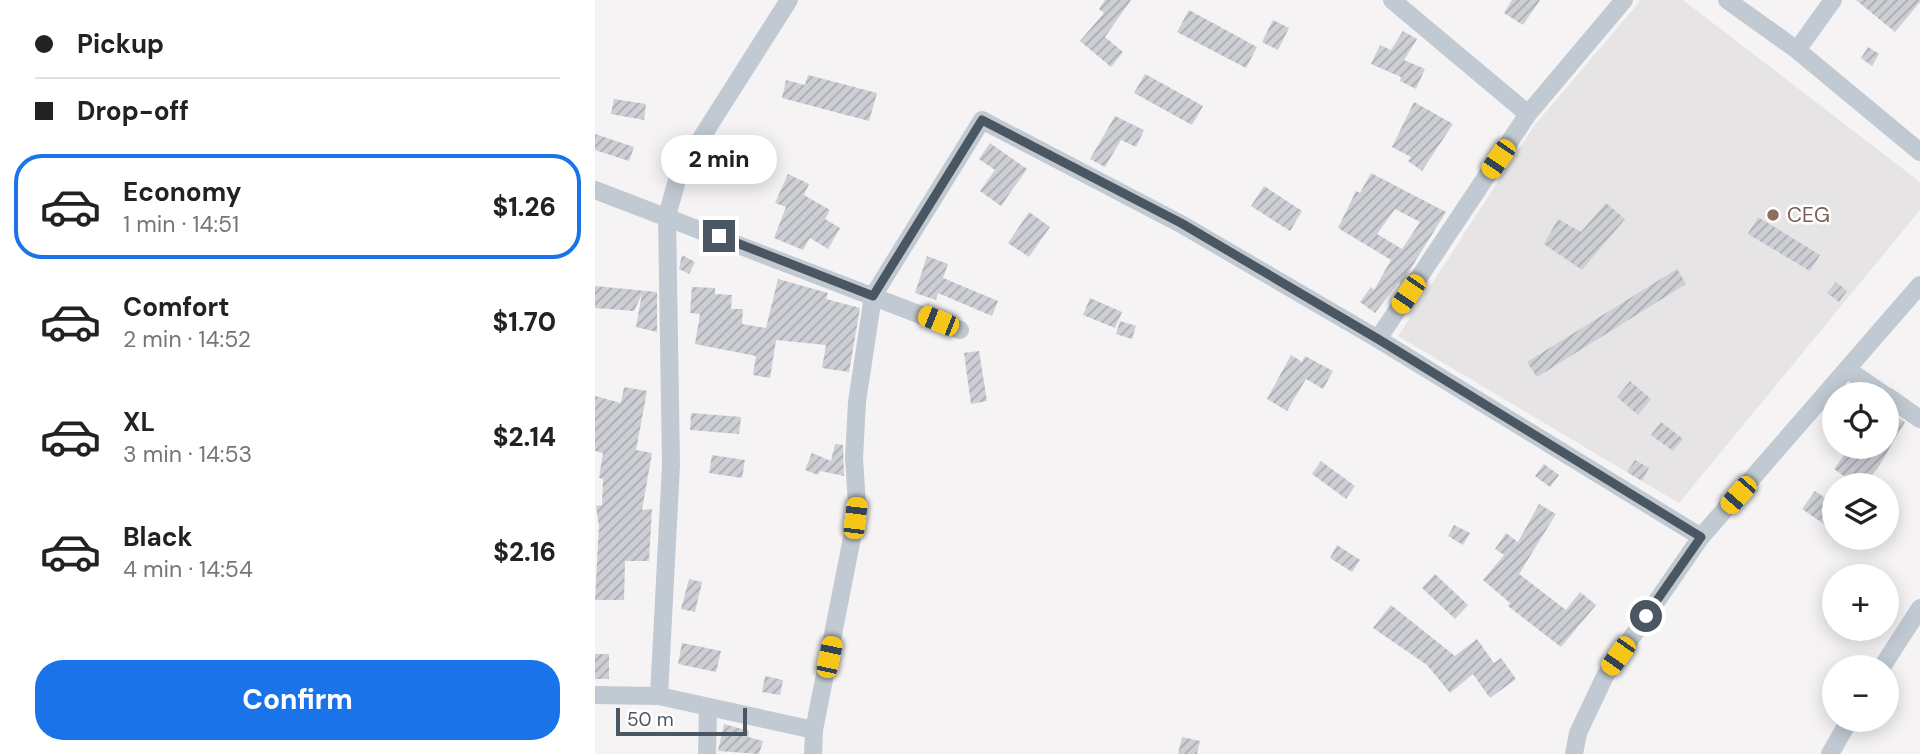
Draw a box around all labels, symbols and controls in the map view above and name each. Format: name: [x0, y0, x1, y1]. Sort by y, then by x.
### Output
text: Pickup: [77, 27, 164, 61]
text: Drop-off: [77, 94, 189, 128]
callout: 2 min: [661, 134, 777, 184]
car: [1478, 136, 1519, 182]
text: 2 min: [688, 144, 750, 174]
icon: car: [39, 175, 102, 238]
text: Economy: [123, 175, 241, 209]
text: $1.26: [492, 190, 556, 224]
place label: CEG: [1787, 201, 1830, 229]
marker: CEG: [1765, 207, 1781, 223]
text: 1 min · 14:51: [123, 209, 239, 239]
route end: [703, 220, 735, 252]
car: [1388, 271, 1429, 317]
icon: car: [39, 290, 102, 353]
text: Comfort: [123, 290, 229, 324]
car: [915, 303, 962, 339]
text: $1.70: [493, 305, 556, 339]
text: 2 min · 14:52: [123, 324, 251, 354]
map controls: [1822, 382, 1899, 732]
button: locate: [1822, 382, 1899, 459]
icon: car: [39, 405, 102, 468]
text: XL: [123, 405, 155, 439]
text: $2.14: [493, 420, 556, 454]
text: 3 min · 14:53: [123, 439, 252, 469]
car: [1717, 472, 1760, 518]
button: layers: [1822, 473, 1899, 550]
car: [843, 496, 868, 540]
icon: car: [39, 520, 102, 583]
text: Black: [123, 520, 193, 554]
text: $2.16: [493, 535, 556, 569]
text: 4 min · 14:54: [123, 554, 253, 584]
button: +: [1822, 564, 1899, 641]
route start: [1630, 600, 1662, 632]
car: [1598, 633, 1639, 679]
car: [815, 634, 844, 680]
button: −: [1822, 655, 1899, 732]
button: Confirm: [35, 660, 560, 740]
scale bar: [616, 705, 747, 737]
text: 50 m: [627, 707, 674, 732]

